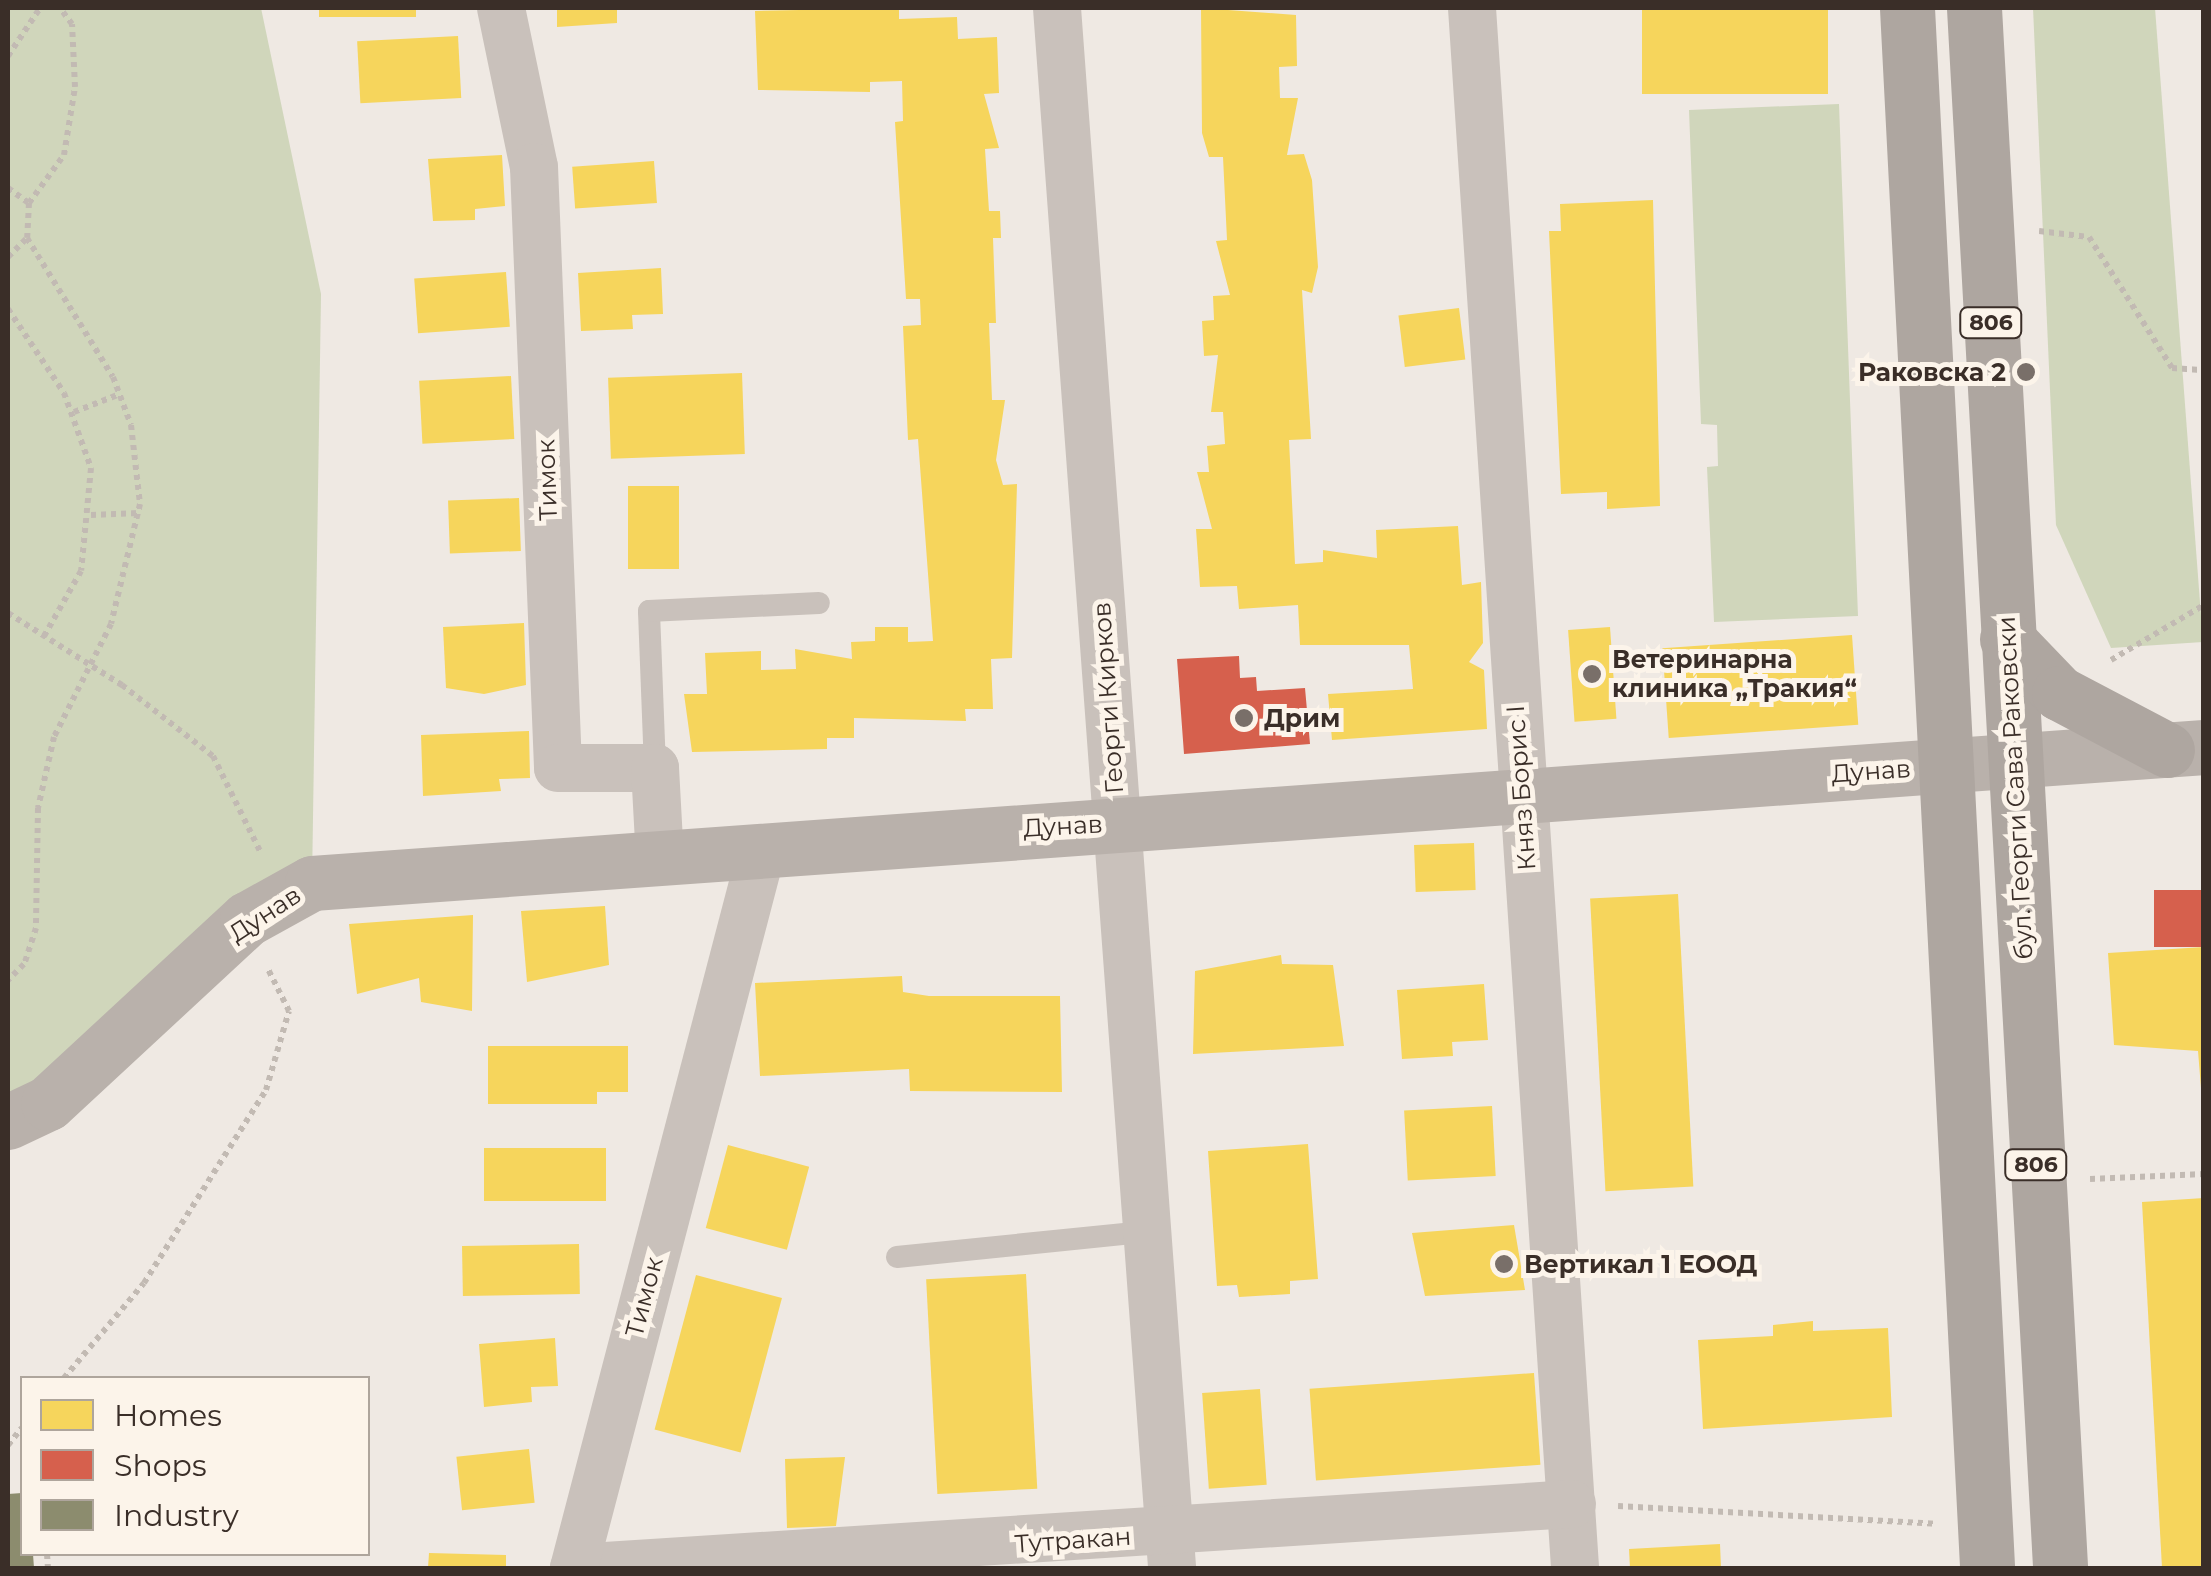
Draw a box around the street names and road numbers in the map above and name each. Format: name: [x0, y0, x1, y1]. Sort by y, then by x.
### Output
road number: 806: [1958, 306, 2024, 340]
street label: Тимок: [531, 439, 563, 521]
street label: Георги Кирков: [1086, 601, 1130, 795]
street label: бул. Георги Сава Раковски: [1991, 615, 2039, 961]
street label: Княз Борис I: [1500, 704, 1542, 872]
street label: Дунав: [1830, 753, 1912, 789]
street label: Дунав: [1022, 809, 1104, 843]
street label: Дунав: [223, 880, 307, 948]
road number: 806: [2004, 1148, 2068, 1182]
street label: Тимок: [619, 1254, 669, 1340]
street label: Тутракан: [1014, 1521, 1132, 1559]

